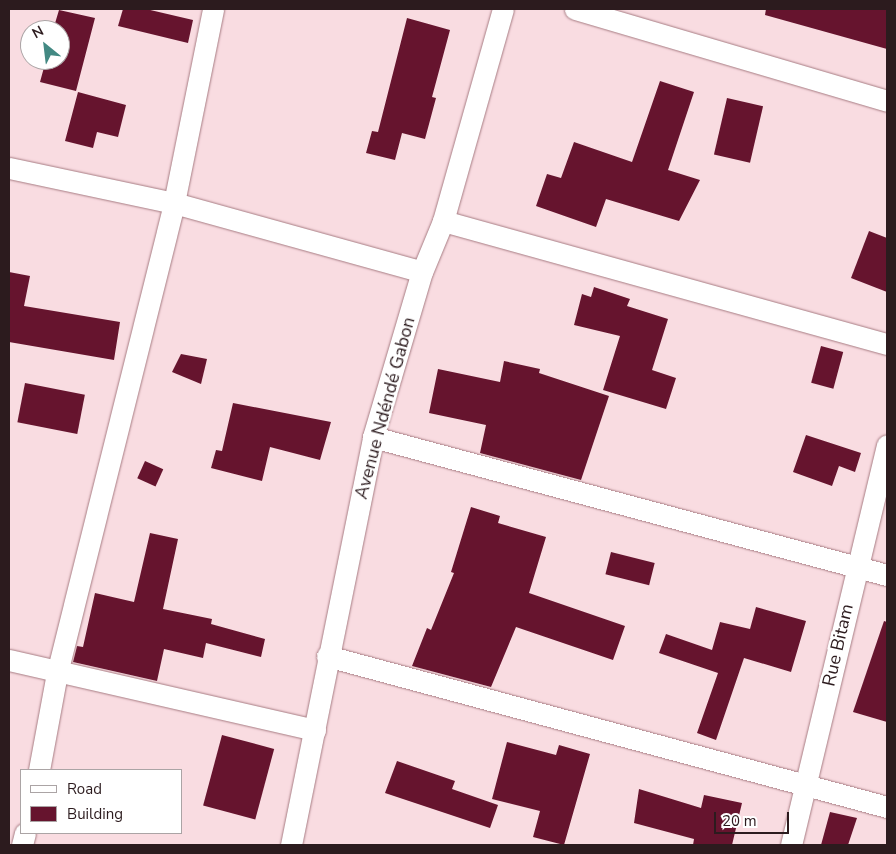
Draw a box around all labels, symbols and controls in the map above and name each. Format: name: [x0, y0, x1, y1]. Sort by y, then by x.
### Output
north arrow: [20, 20, 70, 70]
text: N: [29, 21, 47, 43]
street label: Avenue Ndéndé Gabon: [350, 315, 420, 501]
street label: Rue Bitam: [818, 602, 858, 688]
legend: [20, 769, 182, 834]
text: Road: [67, 779, 102, 799]
scale bar: [716, 802, 791, 834]
text: Building: [67, 804, 123, 824]
text: 20 m: [722, 811, 757, 831]

